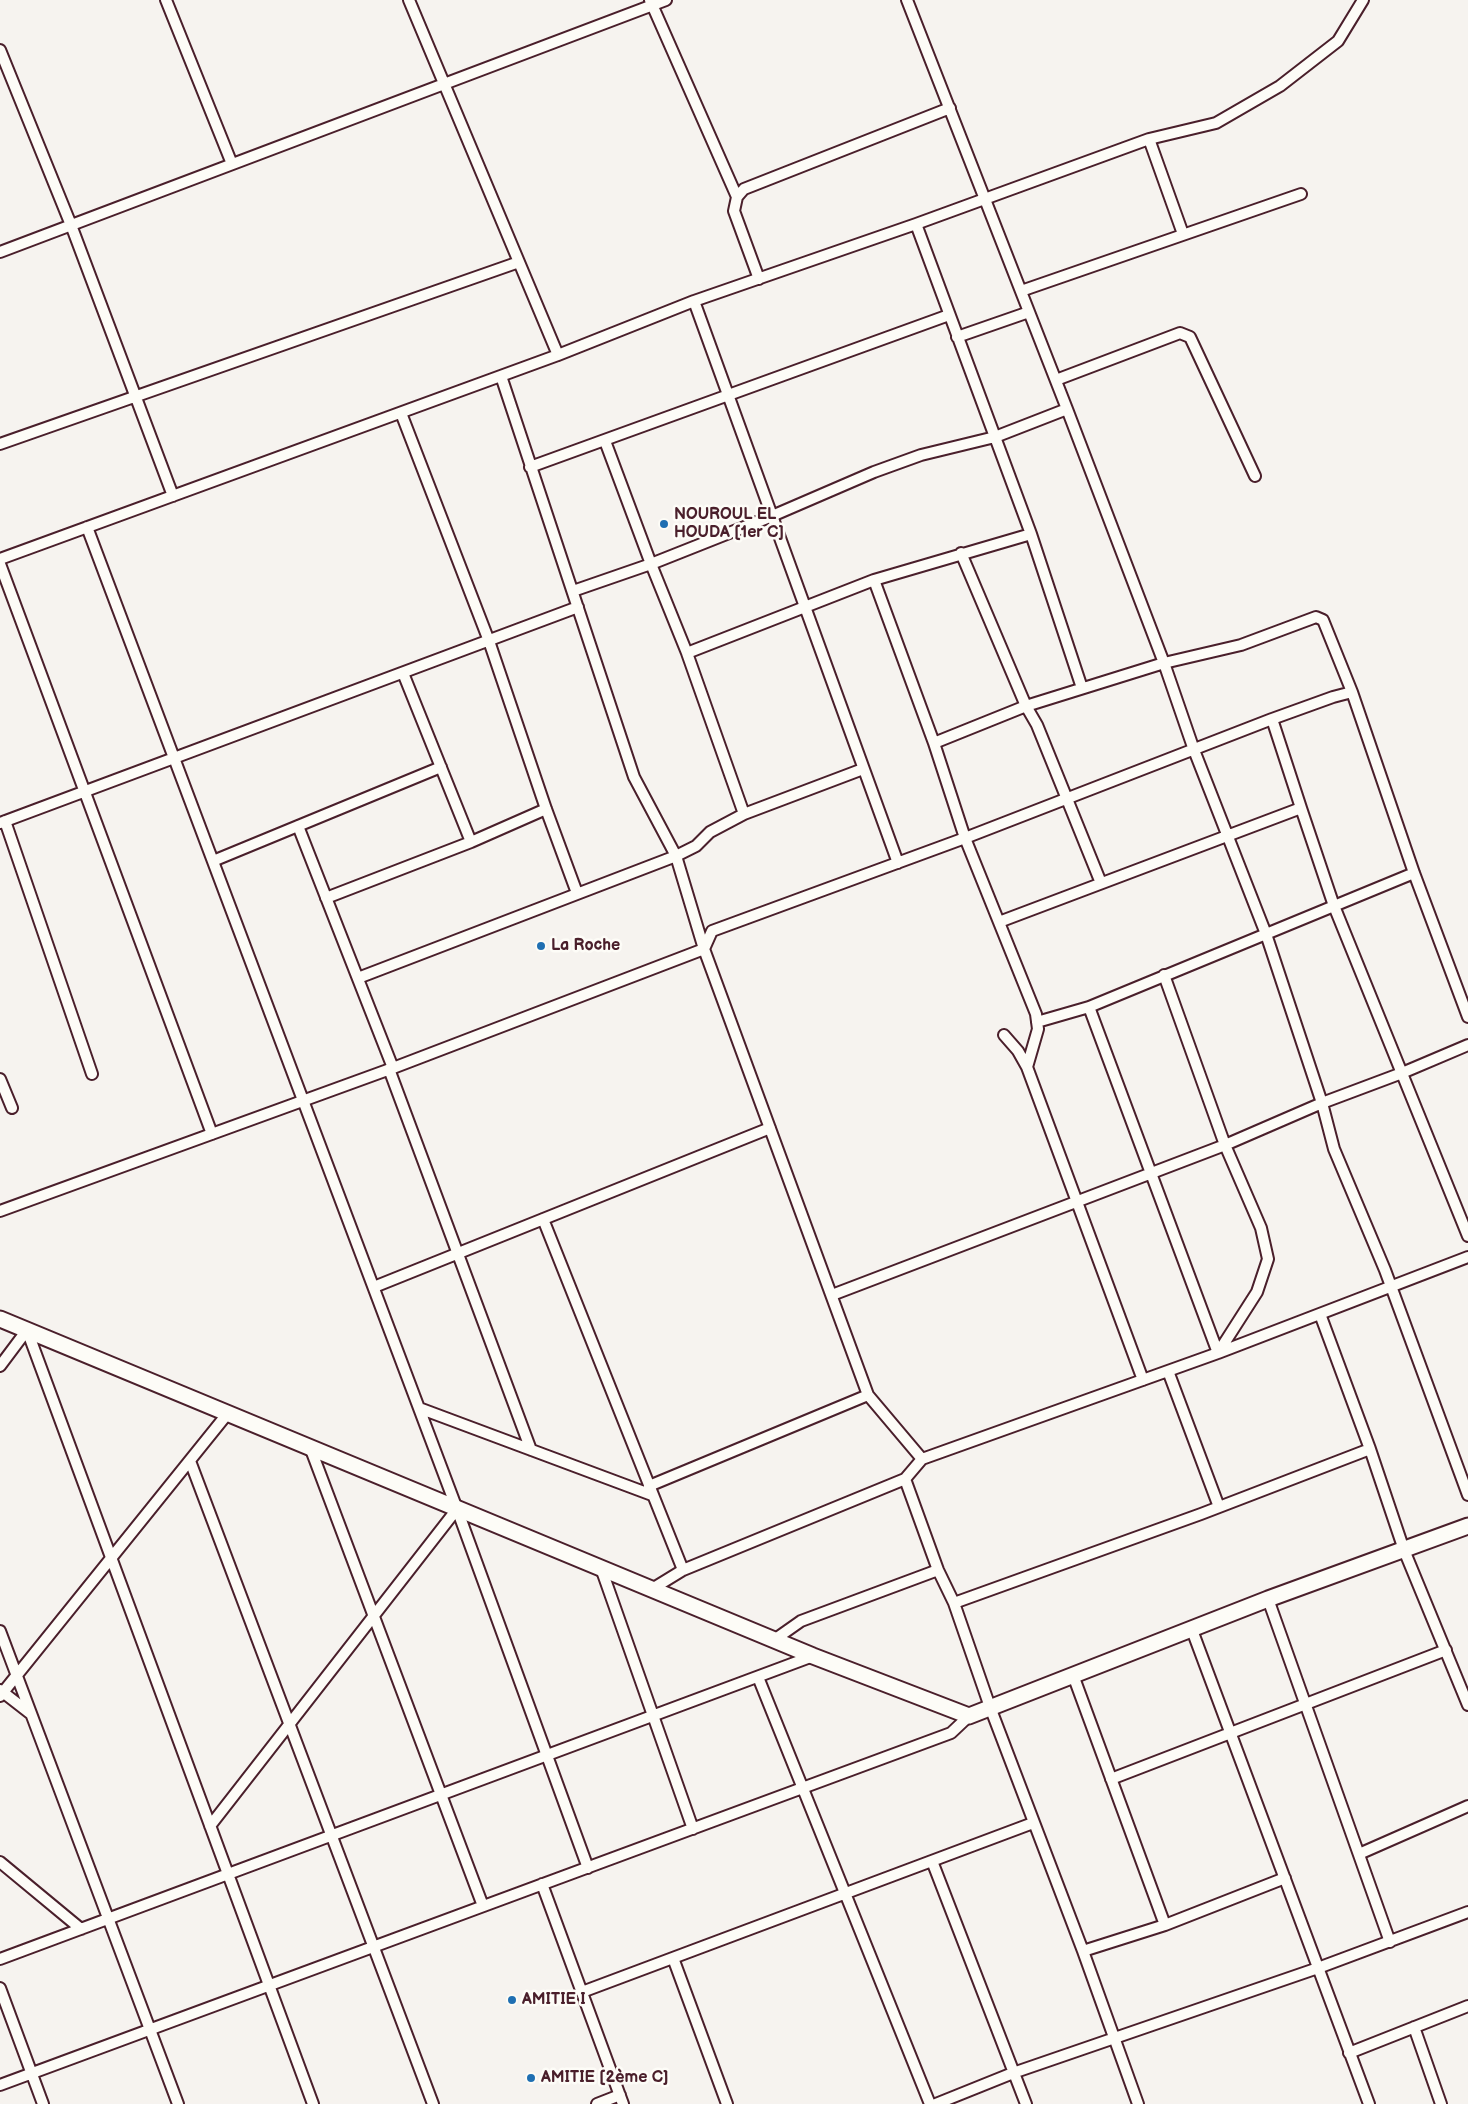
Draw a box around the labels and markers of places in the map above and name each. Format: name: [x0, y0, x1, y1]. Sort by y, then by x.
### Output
place label: NOUROUL EL HOUDA [1er C]: [674, 505, 784, 543]
marker: NOUROUL EL HOUDA [1er C]: [658, 518, 670, 530]
place label: La Roche: [551, 936, 620, 956]
marker: La Roche: [535, 940, 547, 952]
place label: AMITIE I: [522, 1990, 586, 2010]
marker: AMITIE I: [506, 1994, 518, 2006]
place label: AMITIE [2ème C]: [541, 2068, 669, 2088]
marker: AMITIE [2ème C]: [525, 2072, 537, 2084]

